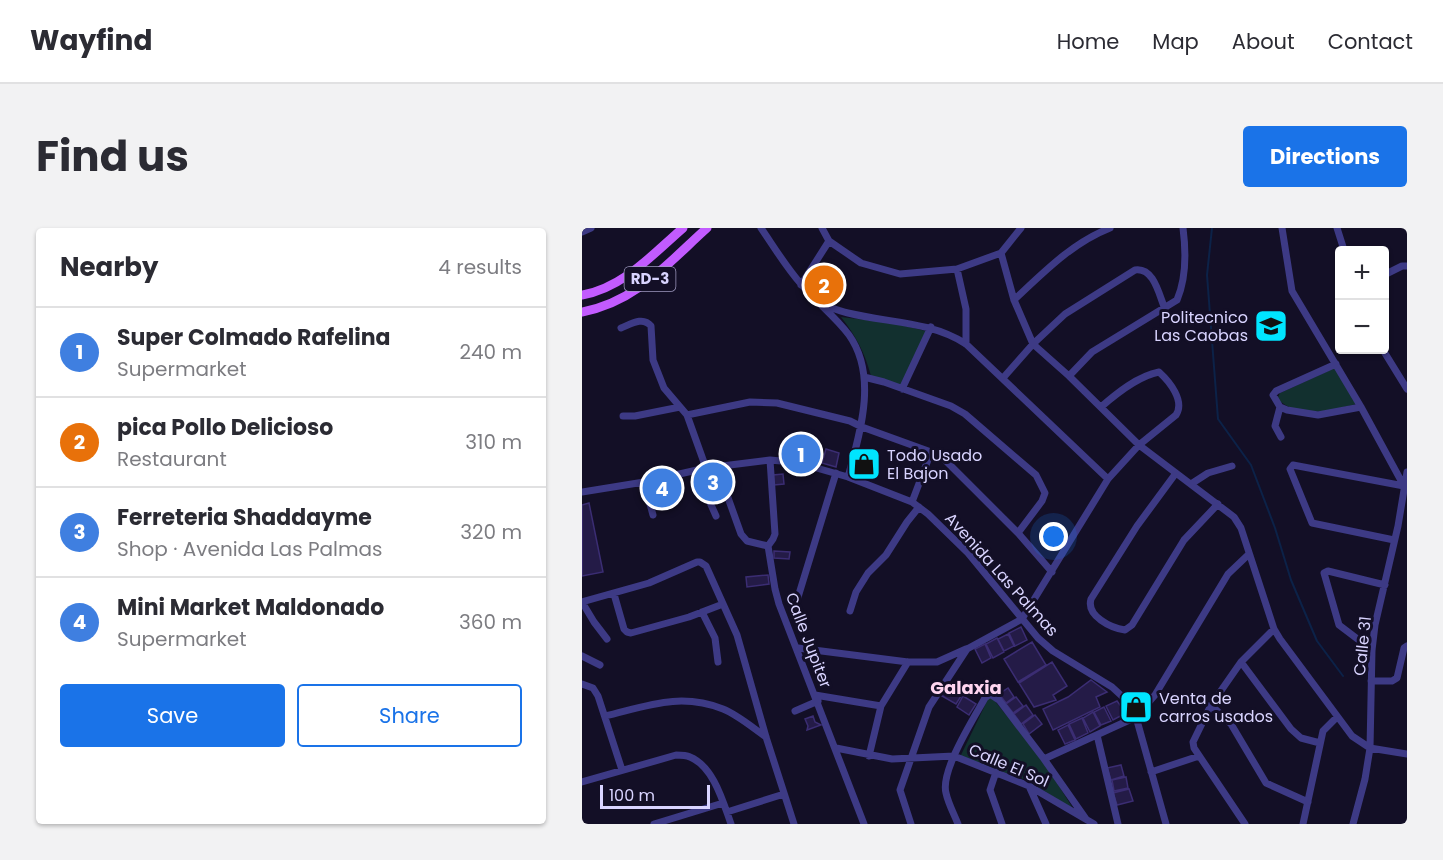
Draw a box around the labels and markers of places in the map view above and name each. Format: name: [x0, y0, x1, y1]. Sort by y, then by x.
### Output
pin: 2: [804, 262, 844, 308]
place label: Politecnico Las Caobas: [1154, 306, 1248, 347]
school or university icon: Politecnico Las Caobas: [1253, 308, 1289, 344]
pin: 1: [782, 432, 820, 476]
place label: Todo Usado El Bajon: [887, 444, 982, 485]
shop icon: Todo Usado El Bajon: [846, 446, 882, 482]
pin: 3: [694, 460, 732, 504]
pin: 4: [642, 466, 682, 510]
place label: Venta de carros usados: [1159, 687, 1273, 728]
shop icon: Venta de carros usados: [1118, 689, 1154, 725]

